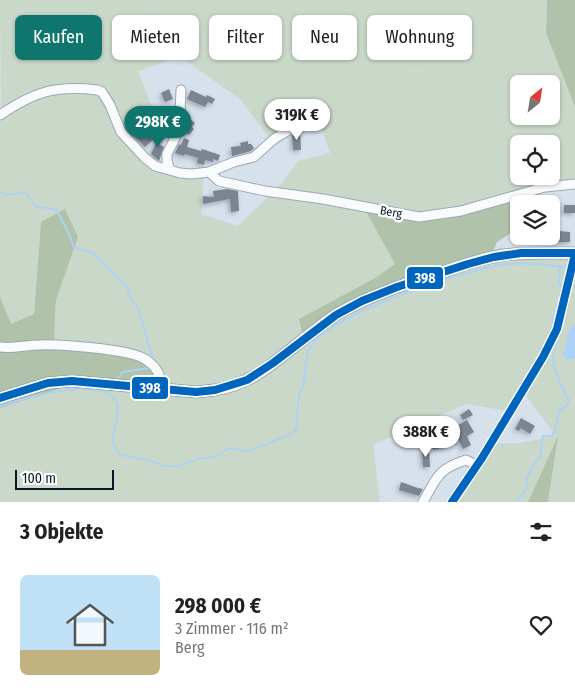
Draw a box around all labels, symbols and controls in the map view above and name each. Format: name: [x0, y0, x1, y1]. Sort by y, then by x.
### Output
chip: Kaufen: [15, 15, 102, 60]
chip: Mieten: [112, 15, 199, 60]
chip: Filter: [209, 15, 282, 60]
chip: Neu: [292, 15, 357, 60]
chip: Wohnung: [367, 15, 472, 60]
north arrow: [510, 75, 560, 125]
map controls: [510, 75, 560, 245]
pin: 319K €: [256, 98, 338, 141]
text: 319K €: [275, 105, 319, 124]
pin: 298K €: [117, 106, 199, 148]
text: 298K €: [135, 112, 181, 131]
button: locate: [510, 135, 560, 185]
button: layers: [510, 195, 560, 245]
street label: Berg: [379, 203, 403, 221]
line badge: 398: [406, 266, 444, 290]
text: 398: [413, 270, 436, 287]
line badge: 398: [131, 376, 169, 400]
text: 398: [138, 380, 161, 397]
pin: 388K €: [385, 416, 467, 458]
text: 388K €: [403, 422, 449, 441]
scale bar: [15, 467, 114, 490]
text: 100 m: [22, 470, 56, 487]
icon: filters: [527, 518, 555, 546]
text: 3 Objekte: [20, 519, 103, 545]
text: 298 000 €: [175, 593, 261, 619]
icon: home: [60, 595, 120, 655]
icon: heart: [527, 611, 555, 639]
text: 3 Zimmer · 116 m²: [175, 619, 289, 638]
text: Berg: [175, 638, 205, 657]

